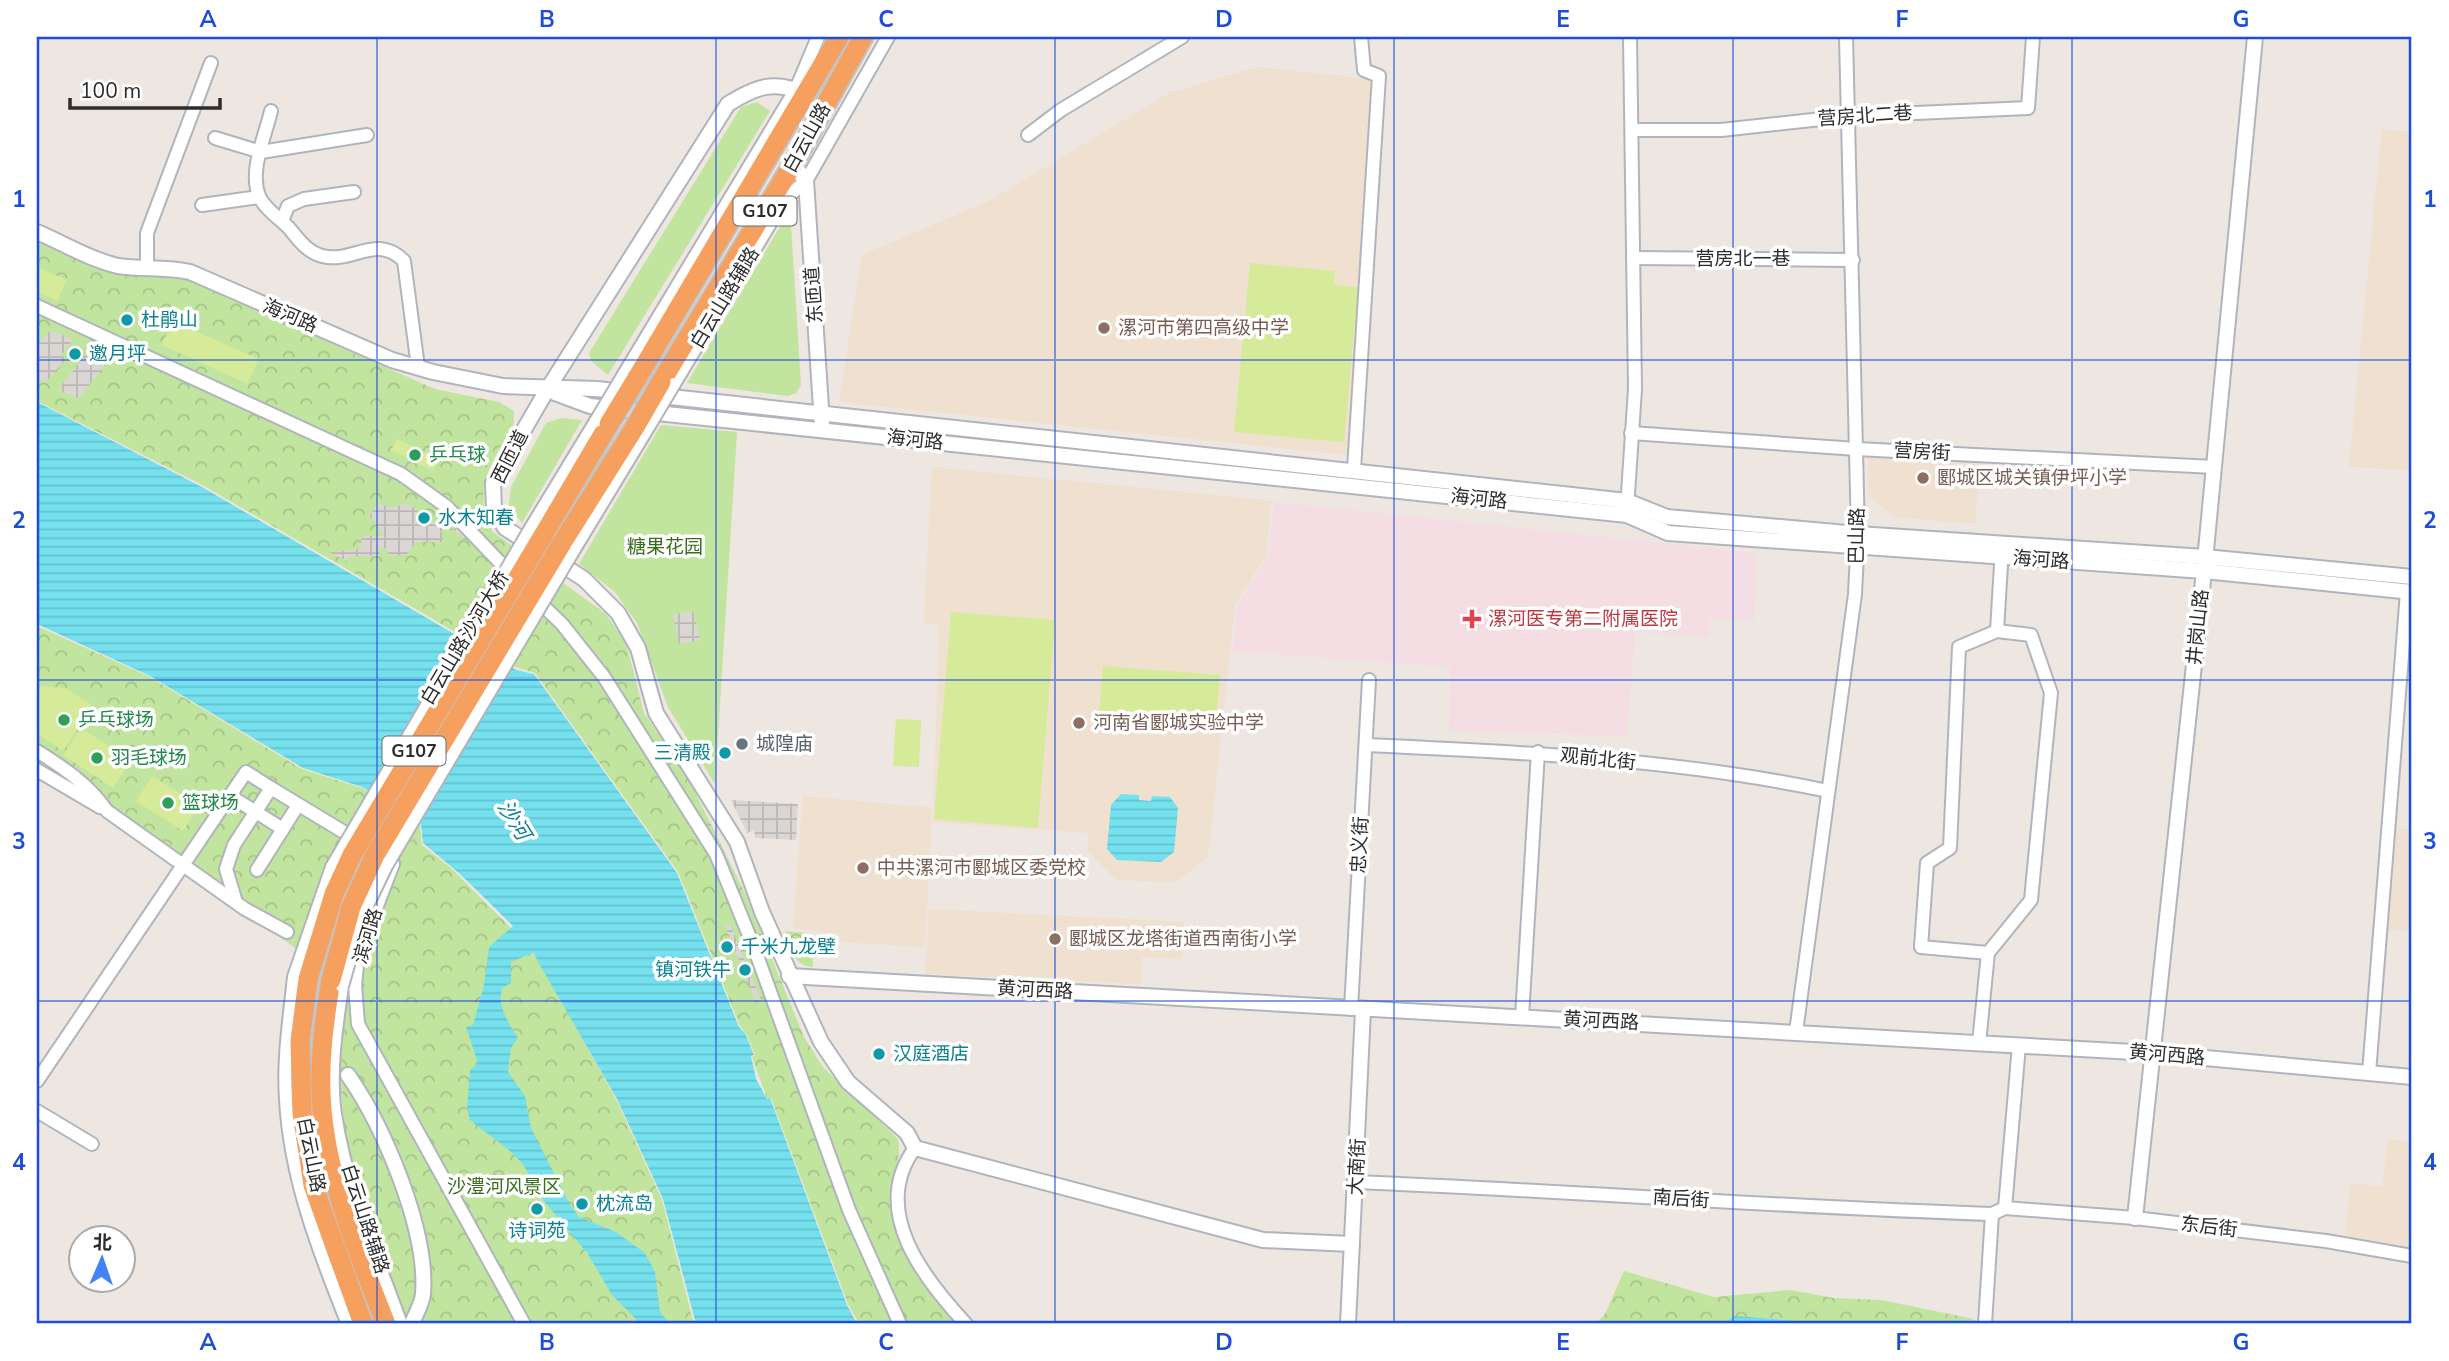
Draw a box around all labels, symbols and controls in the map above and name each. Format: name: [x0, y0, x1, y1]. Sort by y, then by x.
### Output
text: A: [199, 4, 217, 35]
text: B: [539, 4, 555, 35]
text: C: [878, 4, 894, 35]
text: D: [1215, 4, 1233, 35]
text: E: [1556, 4, 1570, 35]
text: F: [1896, 4, 1909, 35]
text: G: [2233, 4, 2249, 35]
scale bar: [70, 66, 220, 110]
text: 100 m: [80, 77, 141, 105]
street label: 白云山路: [777, 98, 837, 178]
street label: 营房北二巷: [1817, 100, 1913, 132]
text: 1: [12, 184, 26, 215]
text: 1: [2423, 184, 2437, 215]
road number: G107: [734, 196, 796, 226]
street label: 白云山路辅路: [684, 242, 766, 354]
street label: 营房北一巷: [1695, 246, 1791, 272]
street label: 东匝道: [799, 266, 829, 324]
street label: 海河路: [259, 293, 321, 339]
place label: 杜鹃山: [141, 307, 198, 333]
marker: 杜鹃山: [119, 312, 135, 328]
place label: 漯河市第四高级中学: [1118, 315, 1289, 341]
marker: 漯河市第四高级中学: [1096, 320, 1112, 336]
place label: 邀月坪: [89, 341, 146, 367]
marker: 邀月坪: [67, 346, 83, 362]
street label: 海河路: [885, 424, 945, 456]
street label: 西匝道: [485, 426, 535, 488]
street label: 营房街: [1893, 438, 1951, 466]
place label: 乒乓球: [429, 442, 486, 468]
marker: 乒乓球: [407, 447, 423, 463]
place label: 郾城区城关镇伊坪小学: [1937, 465, 2127, 491]
marker: 郾城区城关镇伊坪小学: [1915, 470, 1931, 486]
street label: 海河路: [1449, 483, 1509, 515]
text: 2: [12, 505, 26, 536]
place label: 水木知春: [438, 505, 514, 531]
text: 2: [2423, 505, 2437, 536]
street label: 巴山路: [1844, 507, 1870, 565]
marker: 水木知春: [416, 510, 432, 526]
park label: 糖果花园: [627, 534, 703, 560]
street label: 海河路: [2012, 545, 2070, 575]
street label: 白云山路沙河大桥: [415, 566, 515, 710]
street label: 井岗山路: [2181, 588, 2215, 666]
place label: 漯河医专第二附属医院: [1488, 606, 1678, 632]
marker: 漯河医专第二附属医院: [1462, 609, 1482, 629]
place label: 乒乓球场: [78, 707, 154, 733]
place label: 河南省郾城实验中学: [1093, 710, 1264, 736]
marker: 乒乓球场: [56, 712, 72, 728]
marker: 河南省郾城实验中学: [1071, 715, 1087, 731]
place label: 城隍庙: [756, 731, 813, 757]
road number: G107: [382, 736, 446, 766]
marker: 城隍庙: [734, 736, 750, 752]
place label: 三清殿: [654, 740, 711, 766]
street label: 观前北街: [1559, 742, 1637, 776]
place label: 羽毛球场: [111, 745, 187, 771]
marker: 三清殿: [717, 745, 733, 761]
marker: 羽毛球场: [89, 750, 105, 766]
place label: 篮球场: [182, 790, 239, 816]
marker: 篮球场: [160, 795, 176, 811]
water label: 沙河: [491, 795, 539, 849]
street label: 忠义街: [1346, 816, 1374, 874]
text: 3: [12, 826, 26, 857]
text: 3: [2423, 826, 2437, 857]
place label: 中共漯河市郾城区委党校: [877, 855, 1086, 881]
marker: 中共漯河市郾城区委党校: [855, 860, 871, 876]
street label: 滨河路: [347, 905, 389, 967]
place label: 郾城区龙塔街道西南街小学: [1069, 926, 1297, 952]
marker: 郾城区龙塔街道西南街小学: [1047, 931, 1063, 947]
place label: 千米九龙壁: [741, 934, 836, 960]
marker: 千米九龙壁: [719, 939, 735, 955]
place label: 镇河铁牛: [655, 957, 731, 983]
marker: 镇河铁牛: [737, 962, 753, 978]
street label: 黄河西路: [996, 975, 1074, 1005]
street label: 黄河西路: [1562, 1006, 1640, 1036]
street label: 黄河西路: [2128, 1039, 2206, 1071]
place label: 汉庭酒店: [893, 1041, 969, 1067]
marker: 汉庭酒店: [871, 1046, 887, 1062]
street label: 白云山路: [291, 1115, 331, 1195]
street label: 大南街: [1343, 1138, 1371, 1196]
text: 4: [12, 1147, 26, 1178]
text: 4: [2423, 1147, 2437, 1178]
street label: 白云山路辅路: [335, 1161, 395, 1277]
park label: 沙澧河风景区: [447, 1174, 561, 1200]
street label: 南后街: [1652, 1184, 1710, 1214]
place label: 枕流岛: [596, 1191, 653, 1217]
marker: 枕流岛: [574, 1196, 590, 1212]
marker: 诗词苑: [529, 1201, 545, 1217]
street label: 东后街: [2179, 1211, 2239, 1243]
place label: 诗词苑: [508, 1218, 566, 1244]
north arrow: [66, 1224, 136, 1294]
text: 北: [93, 1230, 113, 1256]
text: A: [199, 1327, 217, 1358]
text: B: [539, 1327, 555, 1358]
text: C: [878, 1327, 894, 1358]
text: D: [1215, 1327, 1233, 1358]
text: E: [1556, 1327, 1570, 1358]
text: F: [1896, 1327, 1909, 1358]
text: G: [2233, 1327, 2249, 1358]

